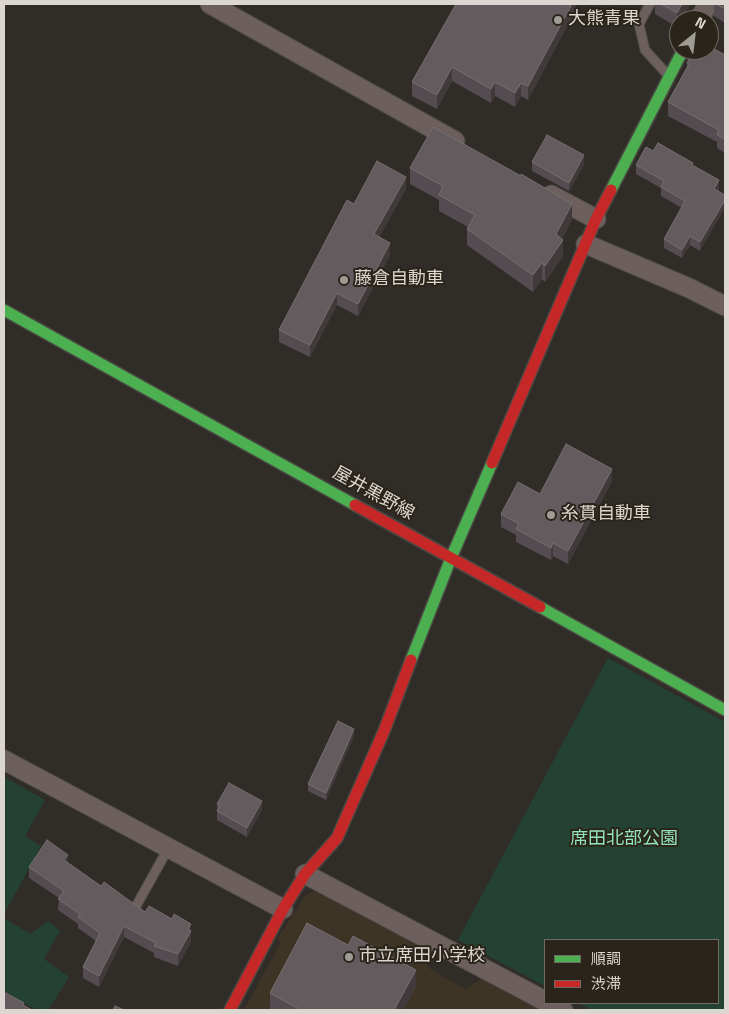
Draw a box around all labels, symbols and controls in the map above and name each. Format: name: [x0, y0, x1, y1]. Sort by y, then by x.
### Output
place label: 大熊青果: [568, 9, 640, 31]
north arrow: [669, 10, 719, 60]
text: N: [692, 11, 710, 34]
marker: 大熊青果: [552, 14, 564, 26]
place label: 藤倉自動車: [354, 269, 444, 291]
marker: 藤倉自動車: [338, 274, 350, 286]
street label: 屋井黒野線: [328, 463, 418, 525]
place label: 糸貫自動車: [561, 504, 651, 526]
marker: 糸貫自動車: [545, 509, 557, 521]
park label: 席田北部公園: [570, 829, 678, 851]
legend: [544, 939, 719, 1004]
place label: 市立席田小学校: [359, 946, 485, 968]
text: 順調: [591, 947, 621, 970]
marker: 市立席田小学校: [343, 951, 355, 963]
text: 渋滞: [591, 972, 621, 995]

